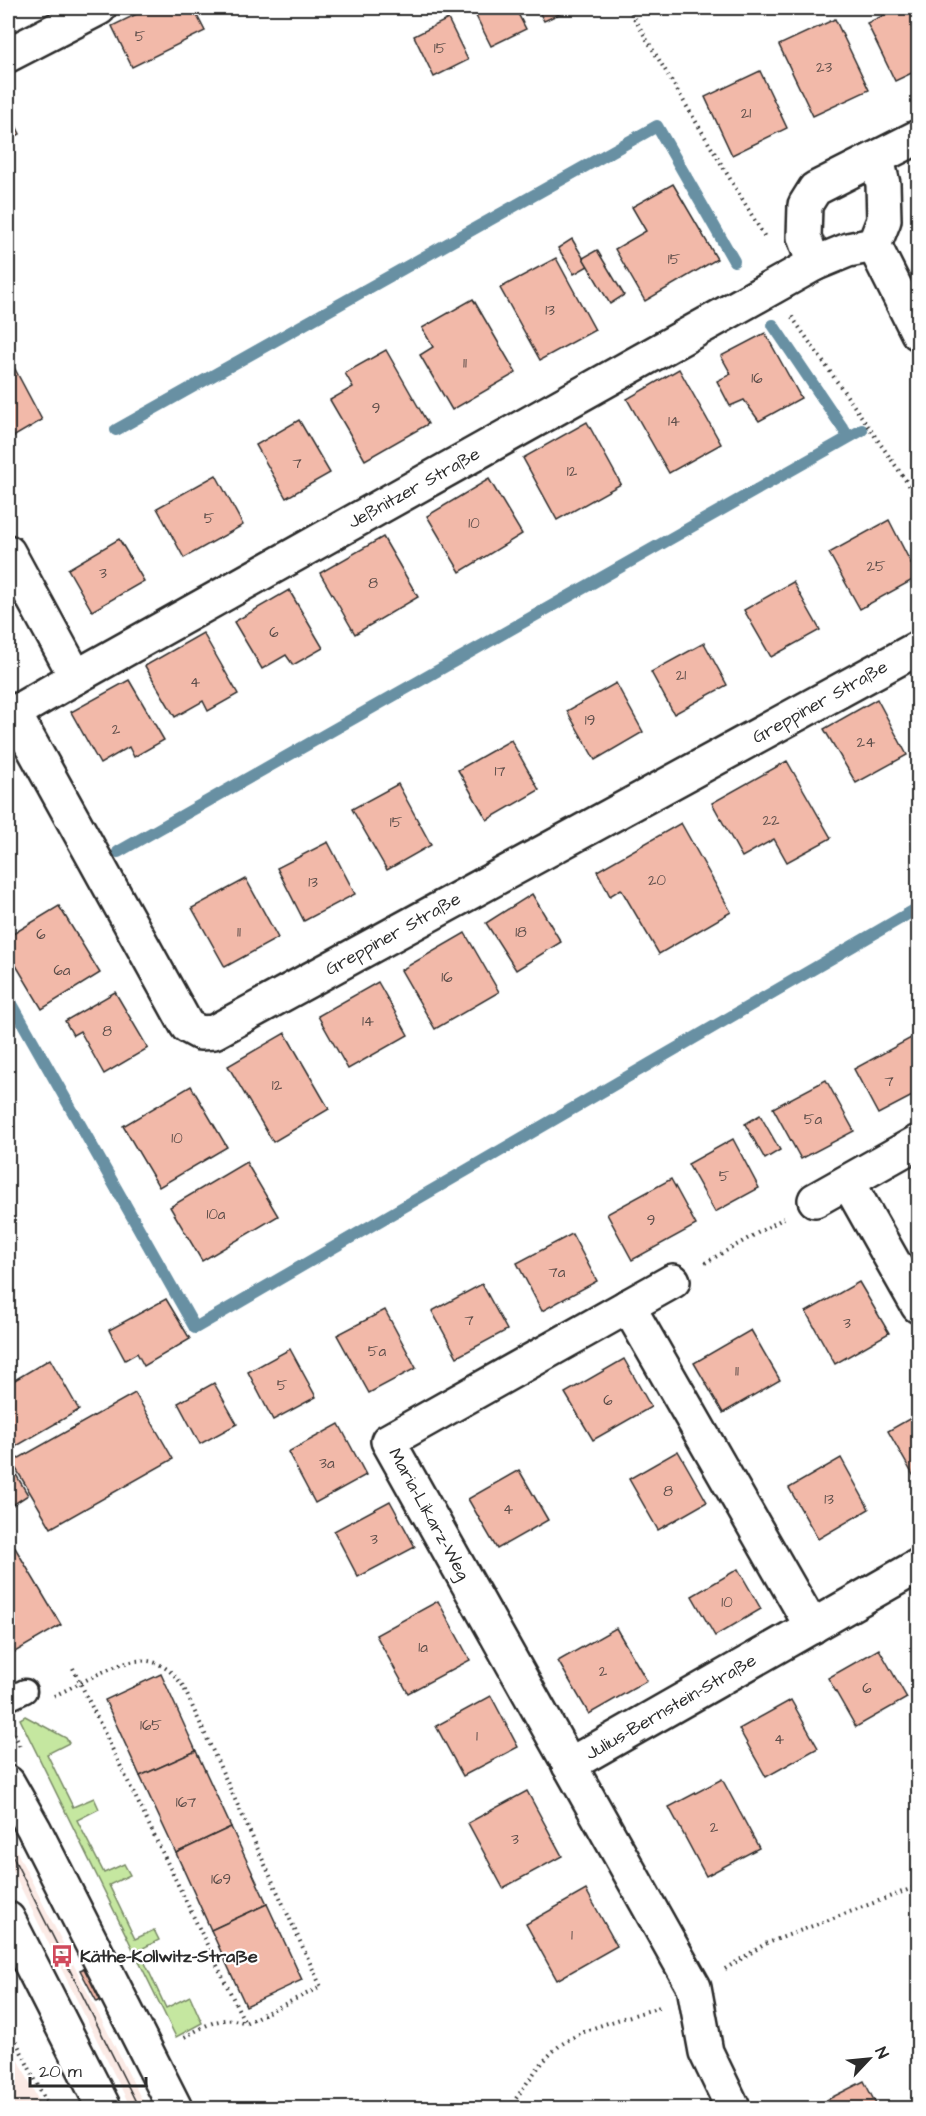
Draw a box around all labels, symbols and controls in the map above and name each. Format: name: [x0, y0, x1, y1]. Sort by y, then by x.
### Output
house number: 5: [135, 26, 146, 47]
house number: 15: [434, 38, 447, 59]
house number: 23: [816, 57, 832, 78]
house number: 21: [741, 103, 751, 124]
house number: 15: [668, 249, 681, 270]
house number: 13: [545, 300, 555, 321]
house number: 11: [463, 353, 467, 374]
house number: 16: [751, 368, 763, 389]
house number: 9: [372, 398, 380, 419]
house number: 14: [668, 411, 680, 432]
street label: Jeßnitzer Straße: [344, 441, 485, 535]
house number: 7: [292, 453, 302, 474]
house number: 12: [567, 461, 578, 482]
house number: 5: [204, 508, 215, 529]
house number: 10: [468, 513, 480, 534]
house number: 25: [866, 556, 886, 577]
house number: 3: [99, 563, 107, 584]
house number: 8: [368, 573, 378, 594]
house number: 6: [269, 622, 279, 643]
street label: Greppiner Straße: [748, 654, 892, 750]
house number: 21: [676, 665, 686, 686]
house number: 4: [190, 672, 200, 693]
house number: 19: [585, 710, 595, 731]
house number: 2: [112, 719, 121, 740]
house number: 24: [857, 732, 875, 753]
house number: 17: [494, 761, 506, 782]
house number: 22: [762, 810, 780, 831]
house number: 15: [390, 812, 403, 833]
house number: 20: [648, 870, 667, 891]
house number: 13: [308, 872, 318, 893]
street label: Greppiner Straße: [321, 886, 465, 982]
house number: 11: [237, 922, 241, 943]
house number: 18: [515, 922, 527, 943]
house number: 6: [36, 924, 46, 945]
house number: 6a: [53, 960, 71, 981]
house number: 16: [441, 967, 453, 988]
house number: 14: [362, 1011, 374, 1032]
house number: 8: [102, 1021, 112, 1042]
house number: 7: [884, 1071, 894, 1092]
house number: 12: [272, 1075, 283, 1096]
house number: 5a: [804, 1109, 822, 1130]
house number: 10: [171, 1128, 183, 1149]
house number: 5: [719, 1166, 730, 1187]
house number: 10a: [206, 1204, 226, 1225]
house number: 9: [647, 1210, 655, 1231]
house number: 7a: [549, 1262, 566, 1283]
house number: 7: [464, 1310, 474, 1331]
house number: 3: [843, 1313, 851, 1334]
house number: 5a: [368, 1341, 386, 1362]
house number: 11: [735, 1361, 739, 1382]
house number: 5: [277, 1375, 288, 1396]
house number: 6: [603, 1390, 613, 1411]
street label: Maria-Likarz-Weg: [382, 1444, 476, 1585]
house number: 3a: [319, 1453, 335, 1474]
house number: 8: [663, 1481, 673, 1502]
house number: 13: [824, 1489, 834, 1510]
house number: 4: [503, 1499, 513, 1520]
house number: 3: [370, 1529, 378, 1550]
house number: 10: [721, 1592, 733, 1613]
house number: 1a: [418, 1637, 428, 1658]
street label: Julius-Bernstein-Straße: [581, 1648, 761, 1766]
house number: 2: [599, 1661, 608, 1682]
house number: 6: [862, 1678, 872, 1699]
house number: 165: [140, 1715, 162, 1736]
house number: 1: [476, 1726, 478, 1747]
house number: 4: [774, 1729, 784, 1750]
house number: 167: [176, 1792, 196, 1813]
house number: 2: [710, 1817, 719, 1838]
house number: 3: [511, 1829, 519, 1850]
house number: 169: [211, 1869, 231, 1890]
house number: 1: [571, 1925, 573, 1946]
bus stop icon: Käthe-Kollwitz-Straße: [49, 1943, 75, 1969]
place label: Käthe-Kollwitz-Straße: [80, 1944, 258, 1969]
north arrow: [839, 2029, 899, 2089]
text: N: [869, 2044, 894, 2062]
scale bar: [30, 2050, 146, 2088]
text: 20 m: [39, 2059, 82, 2084]

